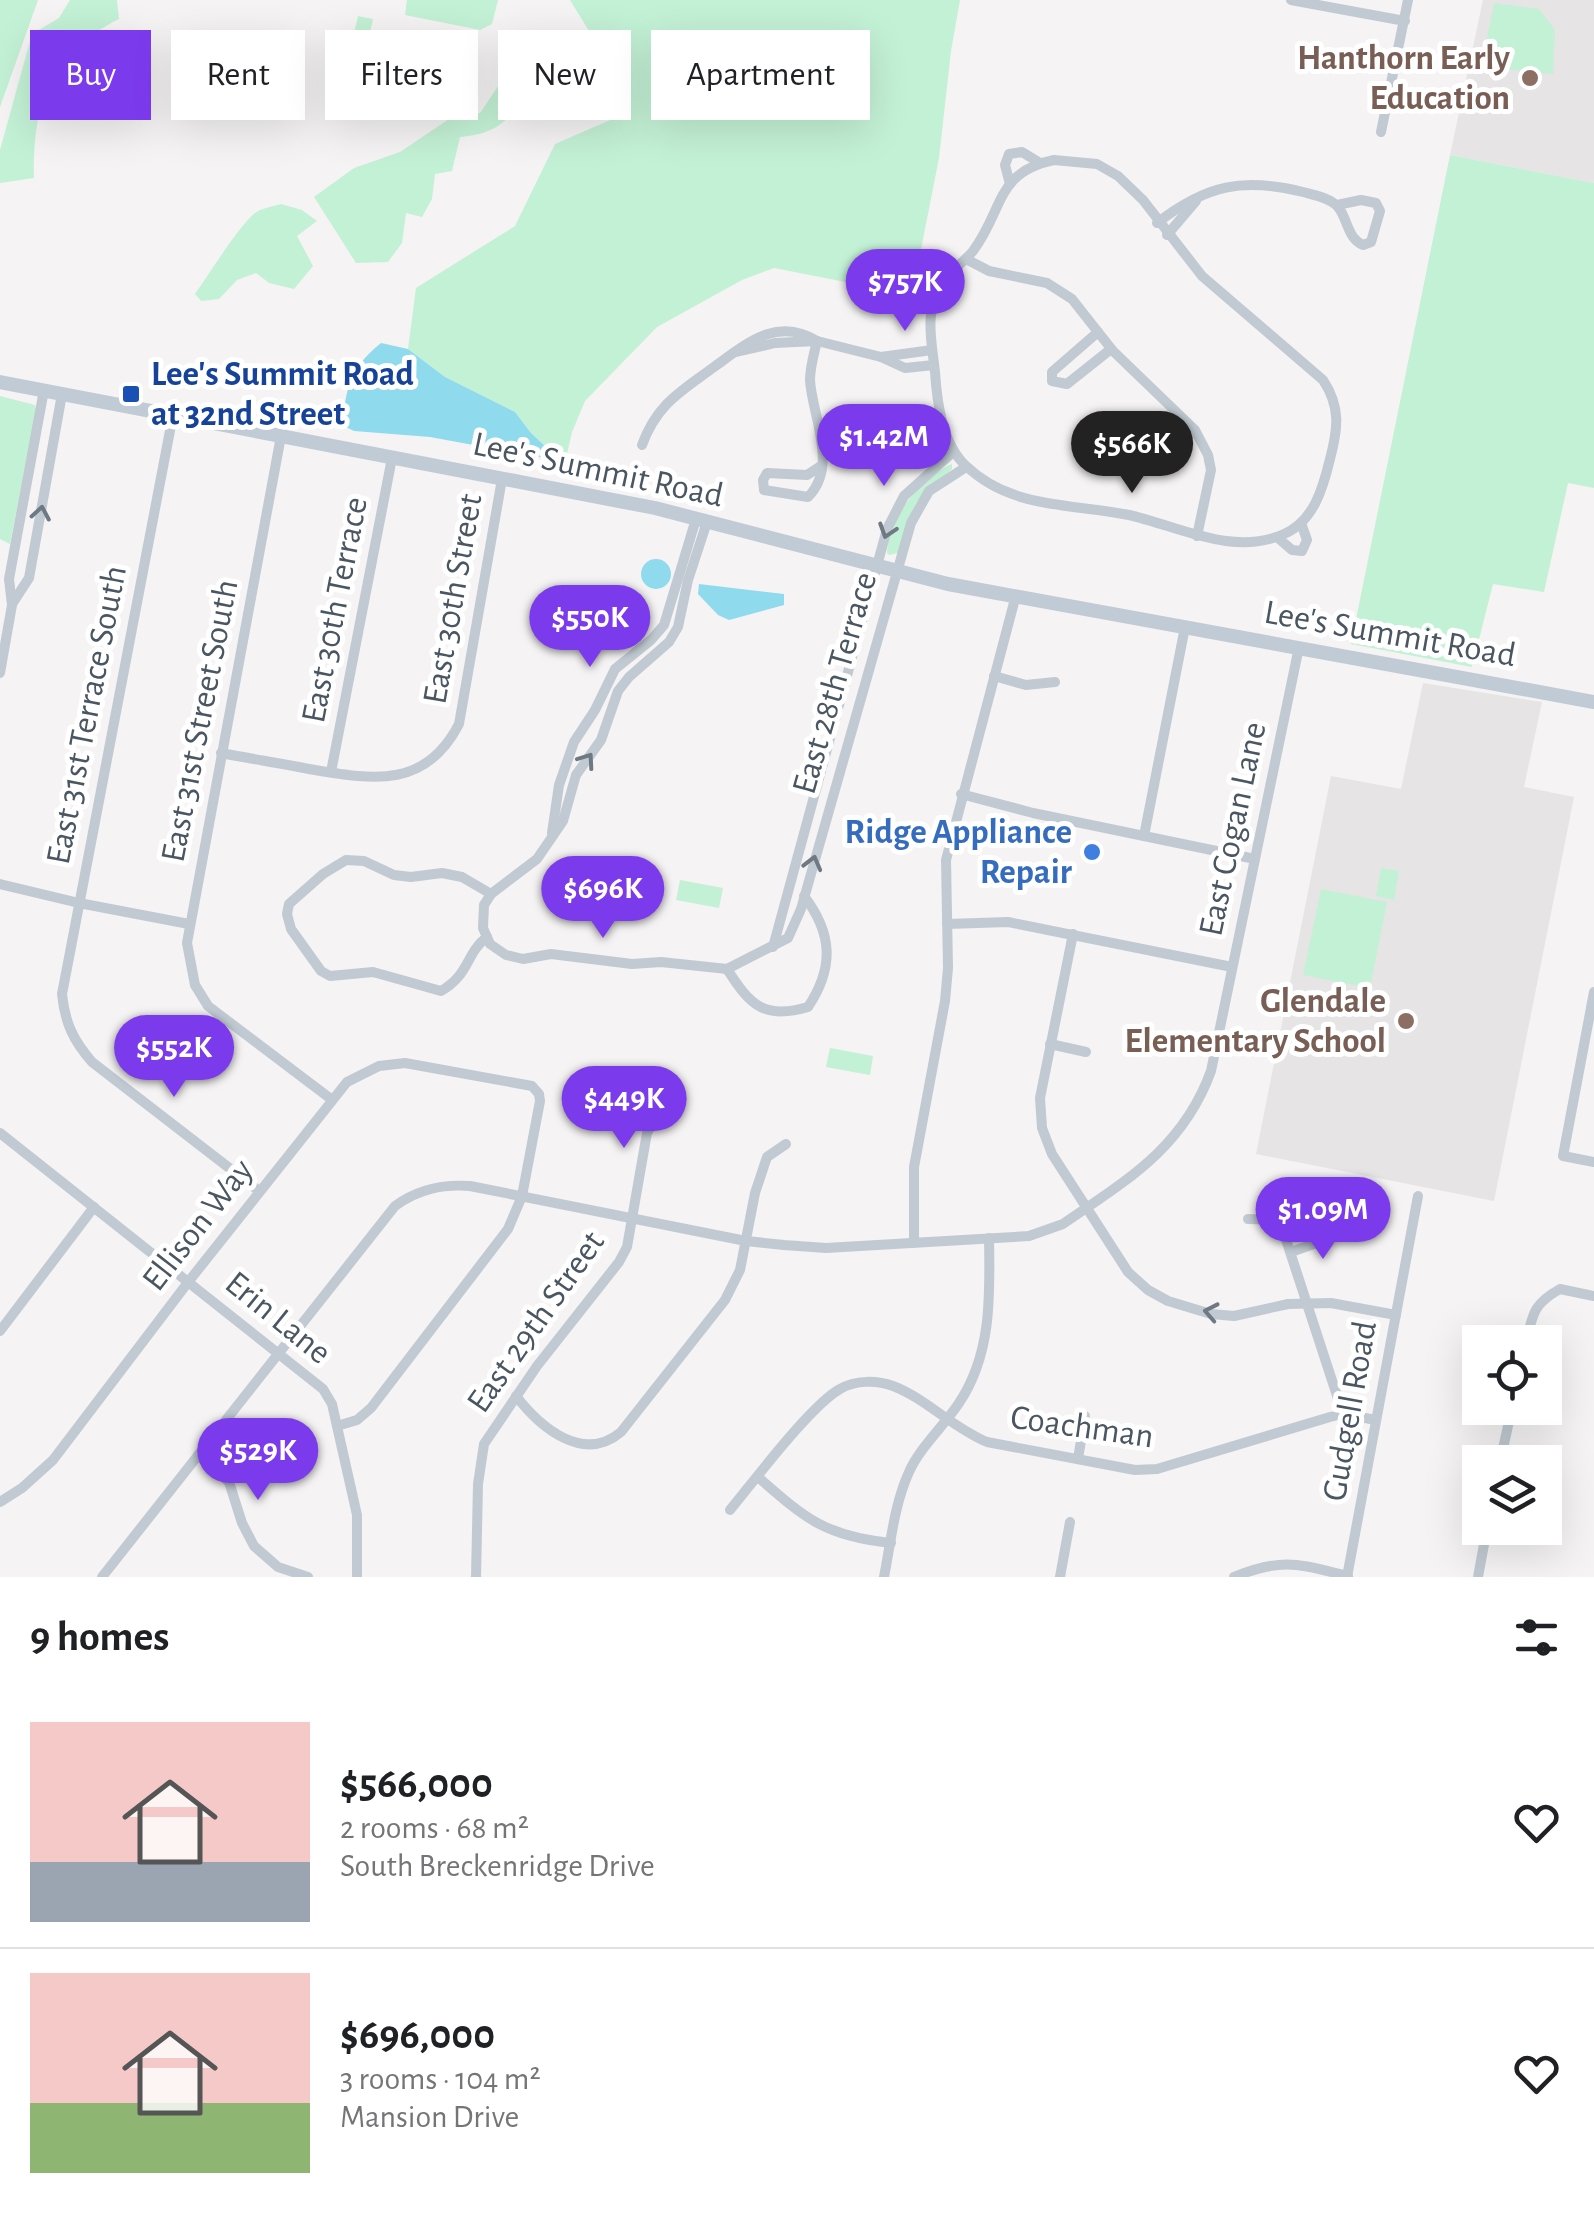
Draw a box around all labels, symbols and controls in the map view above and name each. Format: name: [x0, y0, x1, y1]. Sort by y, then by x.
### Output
chip: Buy: [30, 30, 151, 120]
chip: Rent: [171, 30, 305, 120]
chip: Filters: [325, 30, 478, 120]
chip: New: [498, 30, 631, 120]
chip: Apartment: [651, 30, 870, 120]
place label: Hanthorn Early Education: [1297, 41, 1510, 116]
marker: Hanthorn Early Education: [1519, 67, 1541, 89]
pin: $757K: [835, 249, 975, 334]
text: $757K: [868, 265, 942, 297]
place label: Lee's Summit Road at 32nd Street: [151, 357, 414, 432]
marker: Lee's Summit Road at 32nd Street: [120, 383, 142, 405]
pin: $1.42M: [803, 404, 965, 489]
pin: $566K: [1062, 411, 1202, 496]
text: $1.42M: [839, 420, 929, 452]
street label: Lee's Summit Road: [470, 426, 726, 514]
text: $566K: [1093, 427, 1171, 459]
street label: East 30th Street: [417, 491, 489, 707]
street label: East 30th Terrace: [296, 494, 374, 726]
one-way arrow: [30, 505, 51, 521]
one-way arrow: [879, 522, 899, 539]
street label: East 31st Terrace South: [41, 563, 133, 867]
street label: East 28th Terrace: [787, 568, 883, 798]
street label: East 31st Street South: [155, 577, 245, 865]
pin: $550K: [520, 585, 660, 670]
street label: Lee's Summit Road: [1262, 595, 1518, 673]
text: $550K: [551, 601, 629, 633]
street label: East Cogan Lane: [1193, 719, 1273, 939]
one-way arrow: [575, 753, 593, 772]
place label: Ridge Appliance Repair: [845, 815, 1072, 890]
marker: Ridge Appliance Repair: [1081, 841, 1103, 863]
one-way arrow: [801, 855, 822, 872]
pin: $696K: [533, 856, 673, 941]
text: $696K: [563, 872, 643, 904]
place label: Glendale Elementary School: [1124, 984, 1386, 1059]
marker: Glendale Elementary School: [1395, 1010, 1417, 1032]
pin: $552K: [104, 1015, 244, 1100]
text: $552K: [136, 1031, 212, 1063]
pin: $449K: [554, 1066, 694, 1151]
text: $449K: [584, 1082, 664, 1114]
street label: Ellison Way: [136, 1153, 260, 1297]
pin: $1.09M: [1242, 1177, 1404, 1262]
text: $1.09M: [1278, 1193, 1368, 1225]
street label: East 29th Street: [461, 1225, 611, 1419]
street label: Erin Lane: [219, 1265, 337, 1371]
one-way arrow: [1203, 1302, 1220, 1323]
street label: Gudgell Road: [1317, 1318, 1383, 1504]
map controls: [1462, 1325, 1562, 1545]
button: locate: [1462, 1325, 1562, 1425]
street label: Coachman: [1008, 1400, 1156, 1454]
pin: $529K: [188, 1418, 328, 1503]
text: $529K: [219, 1434, 297, 1466]
button: layers: [1462, 1445, 1562, 1545]
icon: filters: [1509, 1610, 1564, 1665]
text: 9 homes: [30, 1616, 169, 1658]
icon: home: [110, 1762, 230, 1882]
text: $566,000: [340, 1763, 493, 1805]
icon: heart: [1509, 1795, 1564, 1850]
text: 2 rooms · 68 m²: [340, 1812, 529, 1844]
text: South Breckenridge Drive: [340, 1850, 655, 1882]
icon: home: [110, 2013, 230, 2133]
text: $696,000: [340, 2014, 495, 2056]
icon: heart: [1509, 2046, 1564, 2101]
text: 3 rooms · 104 m²: [340, 2063, 541, 2095]
text: Mansion Drive: [340, 2101, 519, 2133]

